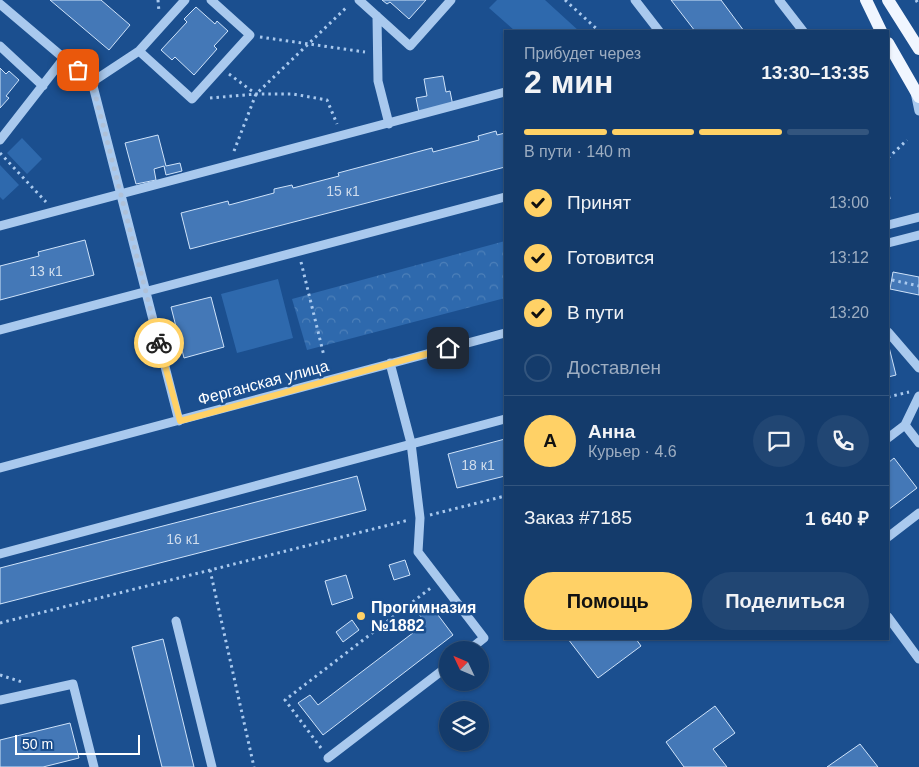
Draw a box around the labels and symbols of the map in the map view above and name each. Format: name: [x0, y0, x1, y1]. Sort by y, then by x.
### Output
pin: [57, 49, 99, 91]
house number: 15 к1: [326, 183, 360, 199]
house number: 13 к1: [29, 263, 63, 279]
courier: [134, 318, 184, 368]
pin: [427, 327, 469, 369]
street label: Ферганская улица: [196, 357, 330, 408]
house number: 18 к1: [461, 457, 495, 473]
house number: 16 к1: [166, 531, 200, 547]
place label: Прогимназия №1882: [371, 599, 476, 634]
marker: Прогимназия №1882: [355, 610, 367, 622]
north arrow: [439, 641, 489, 691]
scale bar: [15, 732, 140, 755]

